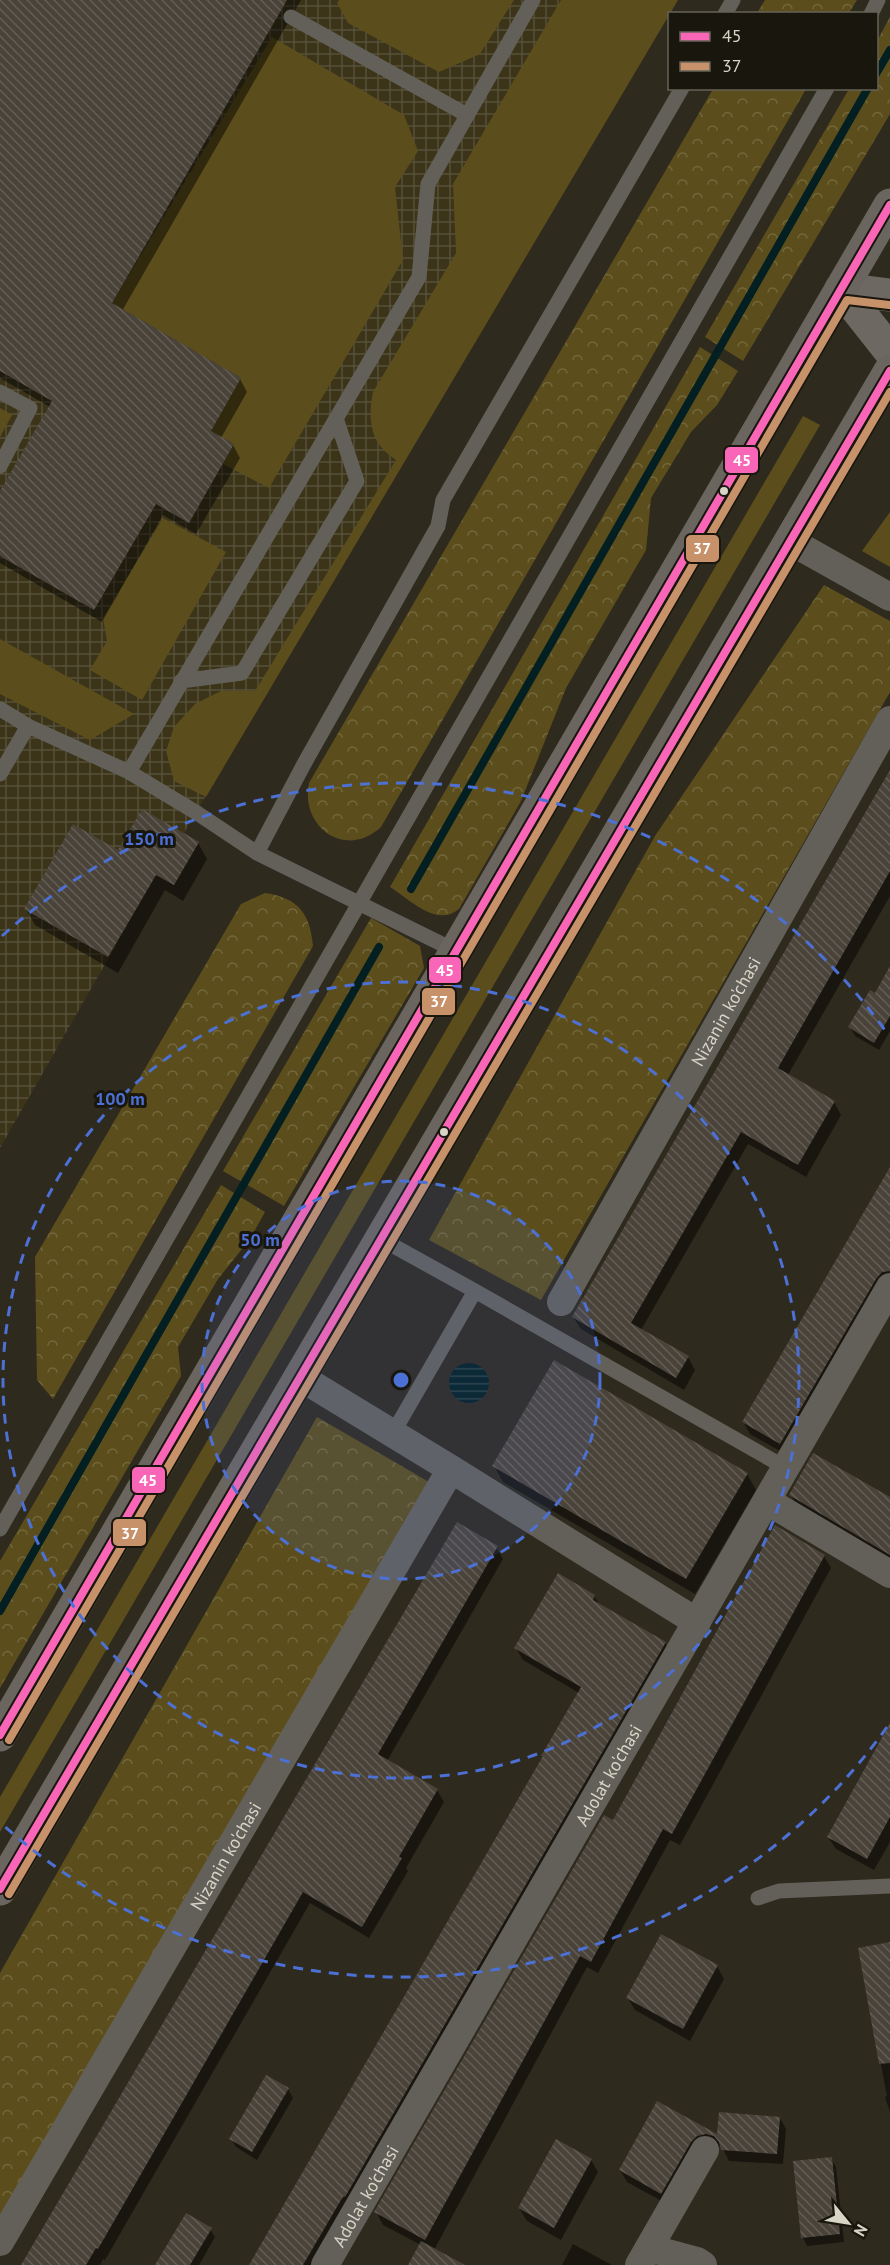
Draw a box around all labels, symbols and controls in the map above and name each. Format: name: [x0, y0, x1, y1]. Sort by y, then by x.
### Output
legend: [668, 12, 878, 90]
text: 45: [722, 24, 742, 47]
text: 37: [722, 54, 742, 77]
line badge: 45: [724, 446, 759, 474]
text: 45: [733, 450, 751, 470]
unlabelled marker: [718, 485, 730, 497]
line badge: 37: [685, 534, 720, 563]
text: 37: [693, 538, 711, 558]
text: 150 m: [124, 827, 174, 850]
street label: Nizanin ko'chasi: [685, 953, 765, 1070]
line badge: 45: [428, 956, 462, 984]
text: 45: [436, 960, 454, 980]
line badge: 37: [421, 987, 456, 1016]
text: 37: [430, 991, 448, 1011]
text: 100 m: [95, 1087, 145, 1110]
unlabelled marker: [438, 1126, 450, 1138]
text: 50 m: [240, 1228, 280, 1251]
centre of rings: [391, 1370, 411, 1390]
line badge: 45: [131, 1466, 166, 1494]
text: 45: [139, 1470, 157, 1490]
line badge: 37: [112, 1518, 147, 1547]
text: 37: [121, 1523, 139, 1543]
street label: Adolat ko'chasi: [570, 1720, 646, 1830]
street label: Nizanin ko'chasi: [185, 1797, 266, 1914]
street label: Adolat ko'chasi: [327, 2141, 403, 2251]
north arrow: [818, 2193, 878, 2253]
text: N: [850, 2221, 872, 2240]

